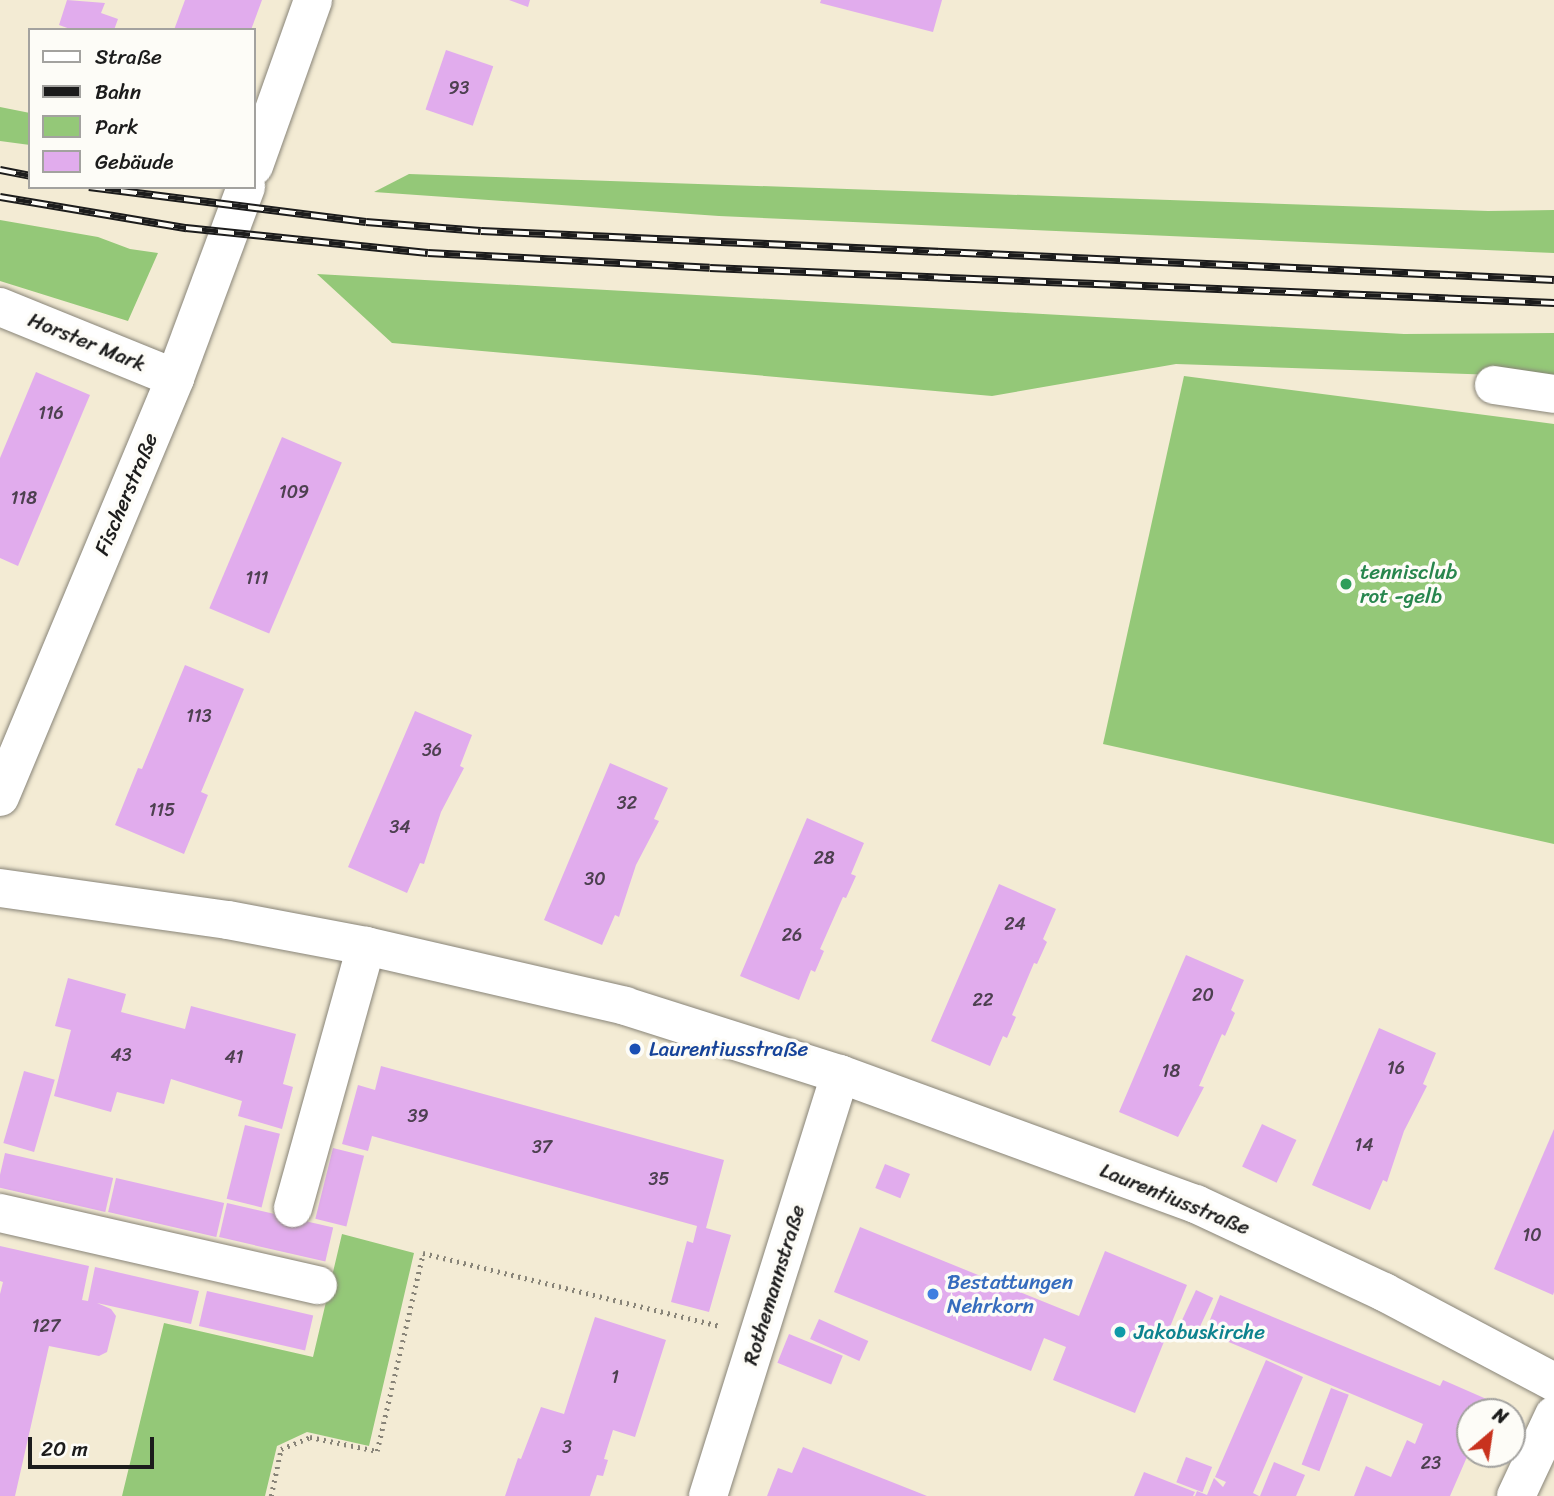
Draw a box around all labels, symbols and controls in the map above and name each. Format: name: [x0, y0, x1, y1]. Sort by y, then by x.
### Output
legend: [28, 28, 256, 189]
text: Straße: [95, 38, 162, 76]
text: Bahn: [95, 73, 141, 111]
house number: 93: [449, 77, 469, 99]
text: Park: [95, 108, 138, 146]
text: Gebäude: [95, 143, 173, 181]
street label: Horster Mark: [25, 307, 149, 377]
house number: 116: [38, 402, 64, 424]
street label: Fischerstraße: [89, 429, 163, 559]
house number: 109: [279, 481, 309, 503]
house number: 118: [11, 487, 37, 509]
place label: tennisclub rot -gelb: [1360, 559, 1457, 609]
house number: 111: [245, 567, 269, 589]
marker: tennisclub rot -gelb: [1338, 576, 1354, 592]
house number: 113: [186, 705, 212, 727]
house number: 36: [422, 739, 442, 761]
house number: 32: [617, 792, 637, 814]
house number: 115: [149, 799, 175, 821]
house number: 34: [389, 816, 411, 838]
house number: 28: [813, 847, 835, 869]
house number: 30: [584, 868, 606, 890]
house number: 24: [1004, 913, 1026, 935]
house number: 26: [782, 924, 802, 946]
house number: 20: [1192, 984, 1214, 1006]
house number: 22: [973, 989, 993, 1011]
place label: Laurentiusstraße: [649, 1036, 808, 1062]
marker: Laurentiusstraße: [627, 1041, 643, 1057]
house number: 43: [110, 1044, 132, 1066]
house number: 41: [225, 1046, 243, 1068]
house number: 16: [1387, 1057, 1405, 1079]
house number: 18: [1162, 1060, 1180, 1082]
house number: 39: [408, 1105, 428, 1127]
house number: 14: [1355, 1134, 1373, 1156]
house number: 37: [532, 1136, 552, 1158]
street label: Laurentiusstraße: [1096, 1157, 1254, 1241]
house number: 35: [649, 1168, 669, 1190]
street label: Rothemannstraße: [738, 1202, 810, 1368]
house number: 10: [1522, 1224, 1542, 1246]
place label: Bestattungen Nehrkorn: [947, 1269, 1073, 1319]
marker: Bestattungen Nehrkorn: [925, 1286, 941, 1302]
house number: 127: [32, 1315, 60, 1337]
place label: Jakobuskirche: [1134, 1319, 1265, 1345]
marker: Jakobuskirche: [1112, 1324, 1128, 1340]
house number: 1: [611, 1366, 619, 1388]
north arrow: [1456, 1398, 1526, 1468]
text: N: [1487, 1398, 1514, 1434]
scale bar: [32, 1422, 158, 1466]
text: 20 m: [41, 1430, 88, 1468]
house number: 3: [562, 1436, 572, 1458]
house number: 23: [1421, 1452, 1441, 1474]

